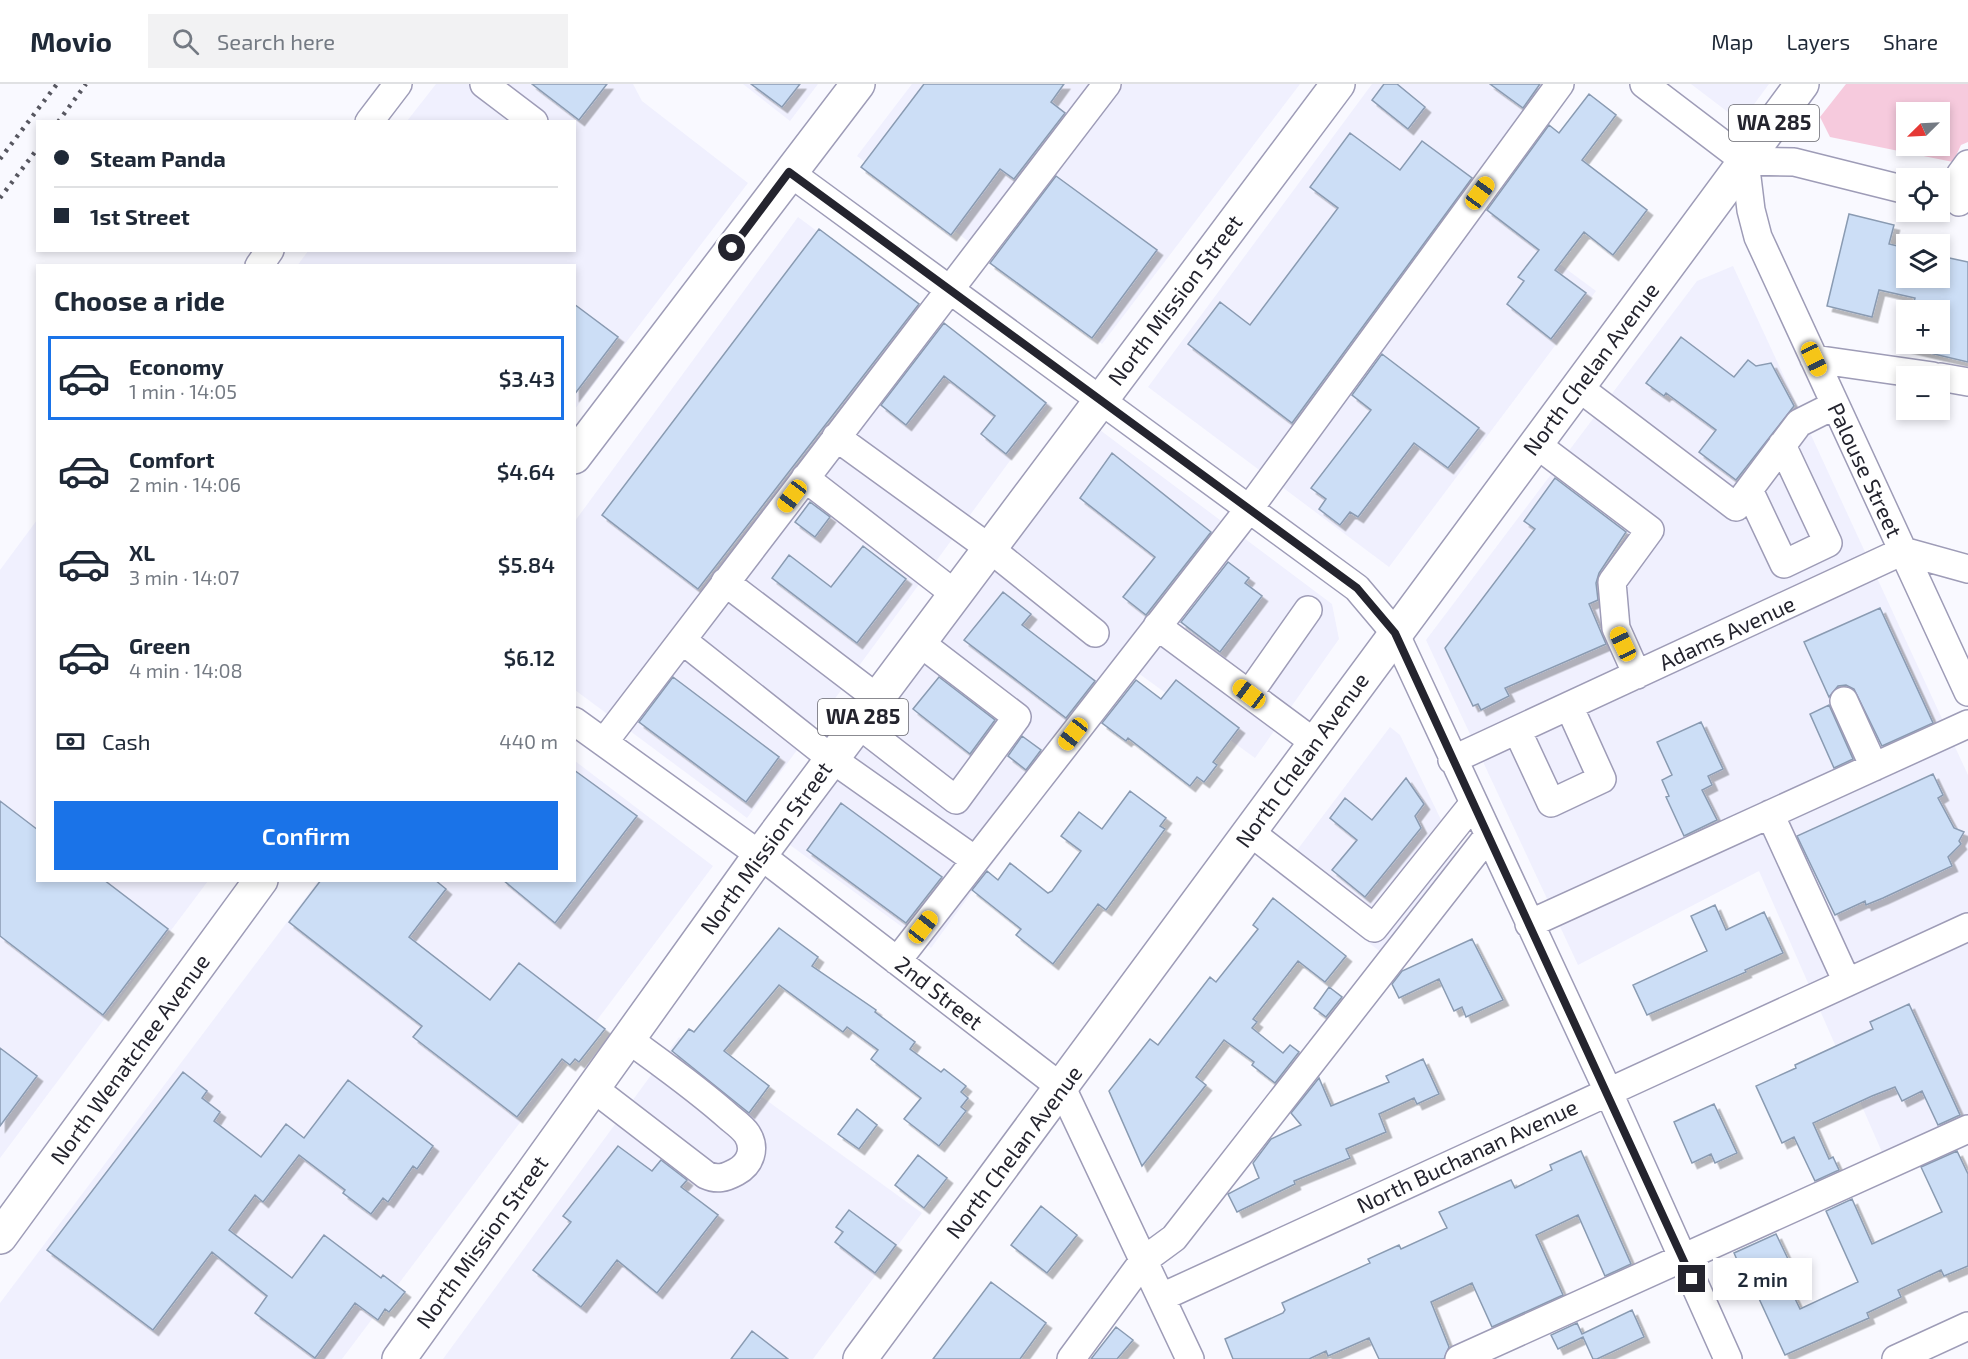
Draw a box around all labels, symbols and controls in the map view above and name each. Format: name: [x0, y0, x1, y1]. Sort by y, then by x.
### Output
search box: [148, 14, 568, 68]
text: Movio: [30, 24, 112, 58]
icon: search: [169, 25, 202, 58]
text: Search here: [217, 28, 335, 54]
text: Map: [1711, 29, 1753, 54]
text: Layers: [1786, 29, 1850, 54]
text: Share: [1883, 29, 1938, 54]
north arrow: [1896, 102, 1950, 156]
map controls: [1896, 102, 1950, 420]
road number: WA 285: [1729, 105, 1819, 141]
text: Steam Panda: [90, 145, 226, 171]
button: locate: [1896, 168, 1950, 222]
car: [1462, 173, 1498, 213]
text: 1st Street: [90, 203, 190, 229]
street label: North Mission Street: [1102, 209, 1247, 390]
route start: [718, 234, 745, 261]
button: layers: [1896, 234, 1950, 288]
street label: North Chelan Avenue: [1517, 277, 1664, 460]
text: Choose a ride: [54, 284, 225, 316]
button: +: [1896, 300, 1950, 354]
car: [1798, 339, 1830, 379]
icon: car: [57, 351, 111, 405]
text: Economy: [129, 353, 224, 379]
text: $3.43: [499, 365, 555, 391]
button: −: [1896, 366, 1950, 420]
text: 1 min · 14:05: [129, 379, 237, 403]
street label: Palouse Street: [1823, 398, 1908, 541]
icon: car: [57, 444, 111, 498]
text: Comfort: [129, 446, 214, 472]
text: $4.64: [497, 458, 555, 484]
text: 2 min · 14:06: [129, 472, 241, 496]
car: [774, 476, 810, 516]
icon: car: [57, 537, 111, 591]
text: XL: [129, 539, 155, 565]
text: $5.84: [498, 551, 555, 577]
text: 3 min · 14:07: [129, 565, 240, 589]
street label: Adams Avenue: [1655, 589, 1799, 675]
car: [1607, 624, 1639, 664]
icon: car: [57, 630, 111, 684]
text: Green: [129, 632, 191, 658]
text: $6.12: [504, 644, 555, 670]
text: 4 min · 14:08: [129, 658, 243, 682]
street label: North Chelan Avenue: [1229, 667, 1373, 852]
car: [1229, 676, 1269, 712]
road number: WA 285: [818, 699, 908, 735]
car: [1055, 714, 1091, 754]
icon: cash: [54, 725, 87, 758]
text: Cash: [102, 728, 151, 754]
text: 440 m: [499, 729, 558, 753]
street label: North Mission Street: [694, 756, 836, 939]
button: Confirm: [54, 801, 558, 870]
car: [905, 907, 941, 947]
street label: North Wenatchee Avenue: [44, 948, 214, 1169]
street label: 2nd Street: [891, 950, 989, 1034]
street label: North Chelan Avenue: [940, 1060, 1087, 1243]
street label: North Buchanan Avenue: [1352, 1093, 1581, 1218]
street label: North Mission Street: [410, 1150, 552, 1333]
callout: 2 min: [1713, 1258, 1812, 1300]
route end: [1678, 1265, 1705, 1292]
text: 2 min: [1737, 1267, 1788, 1291]

